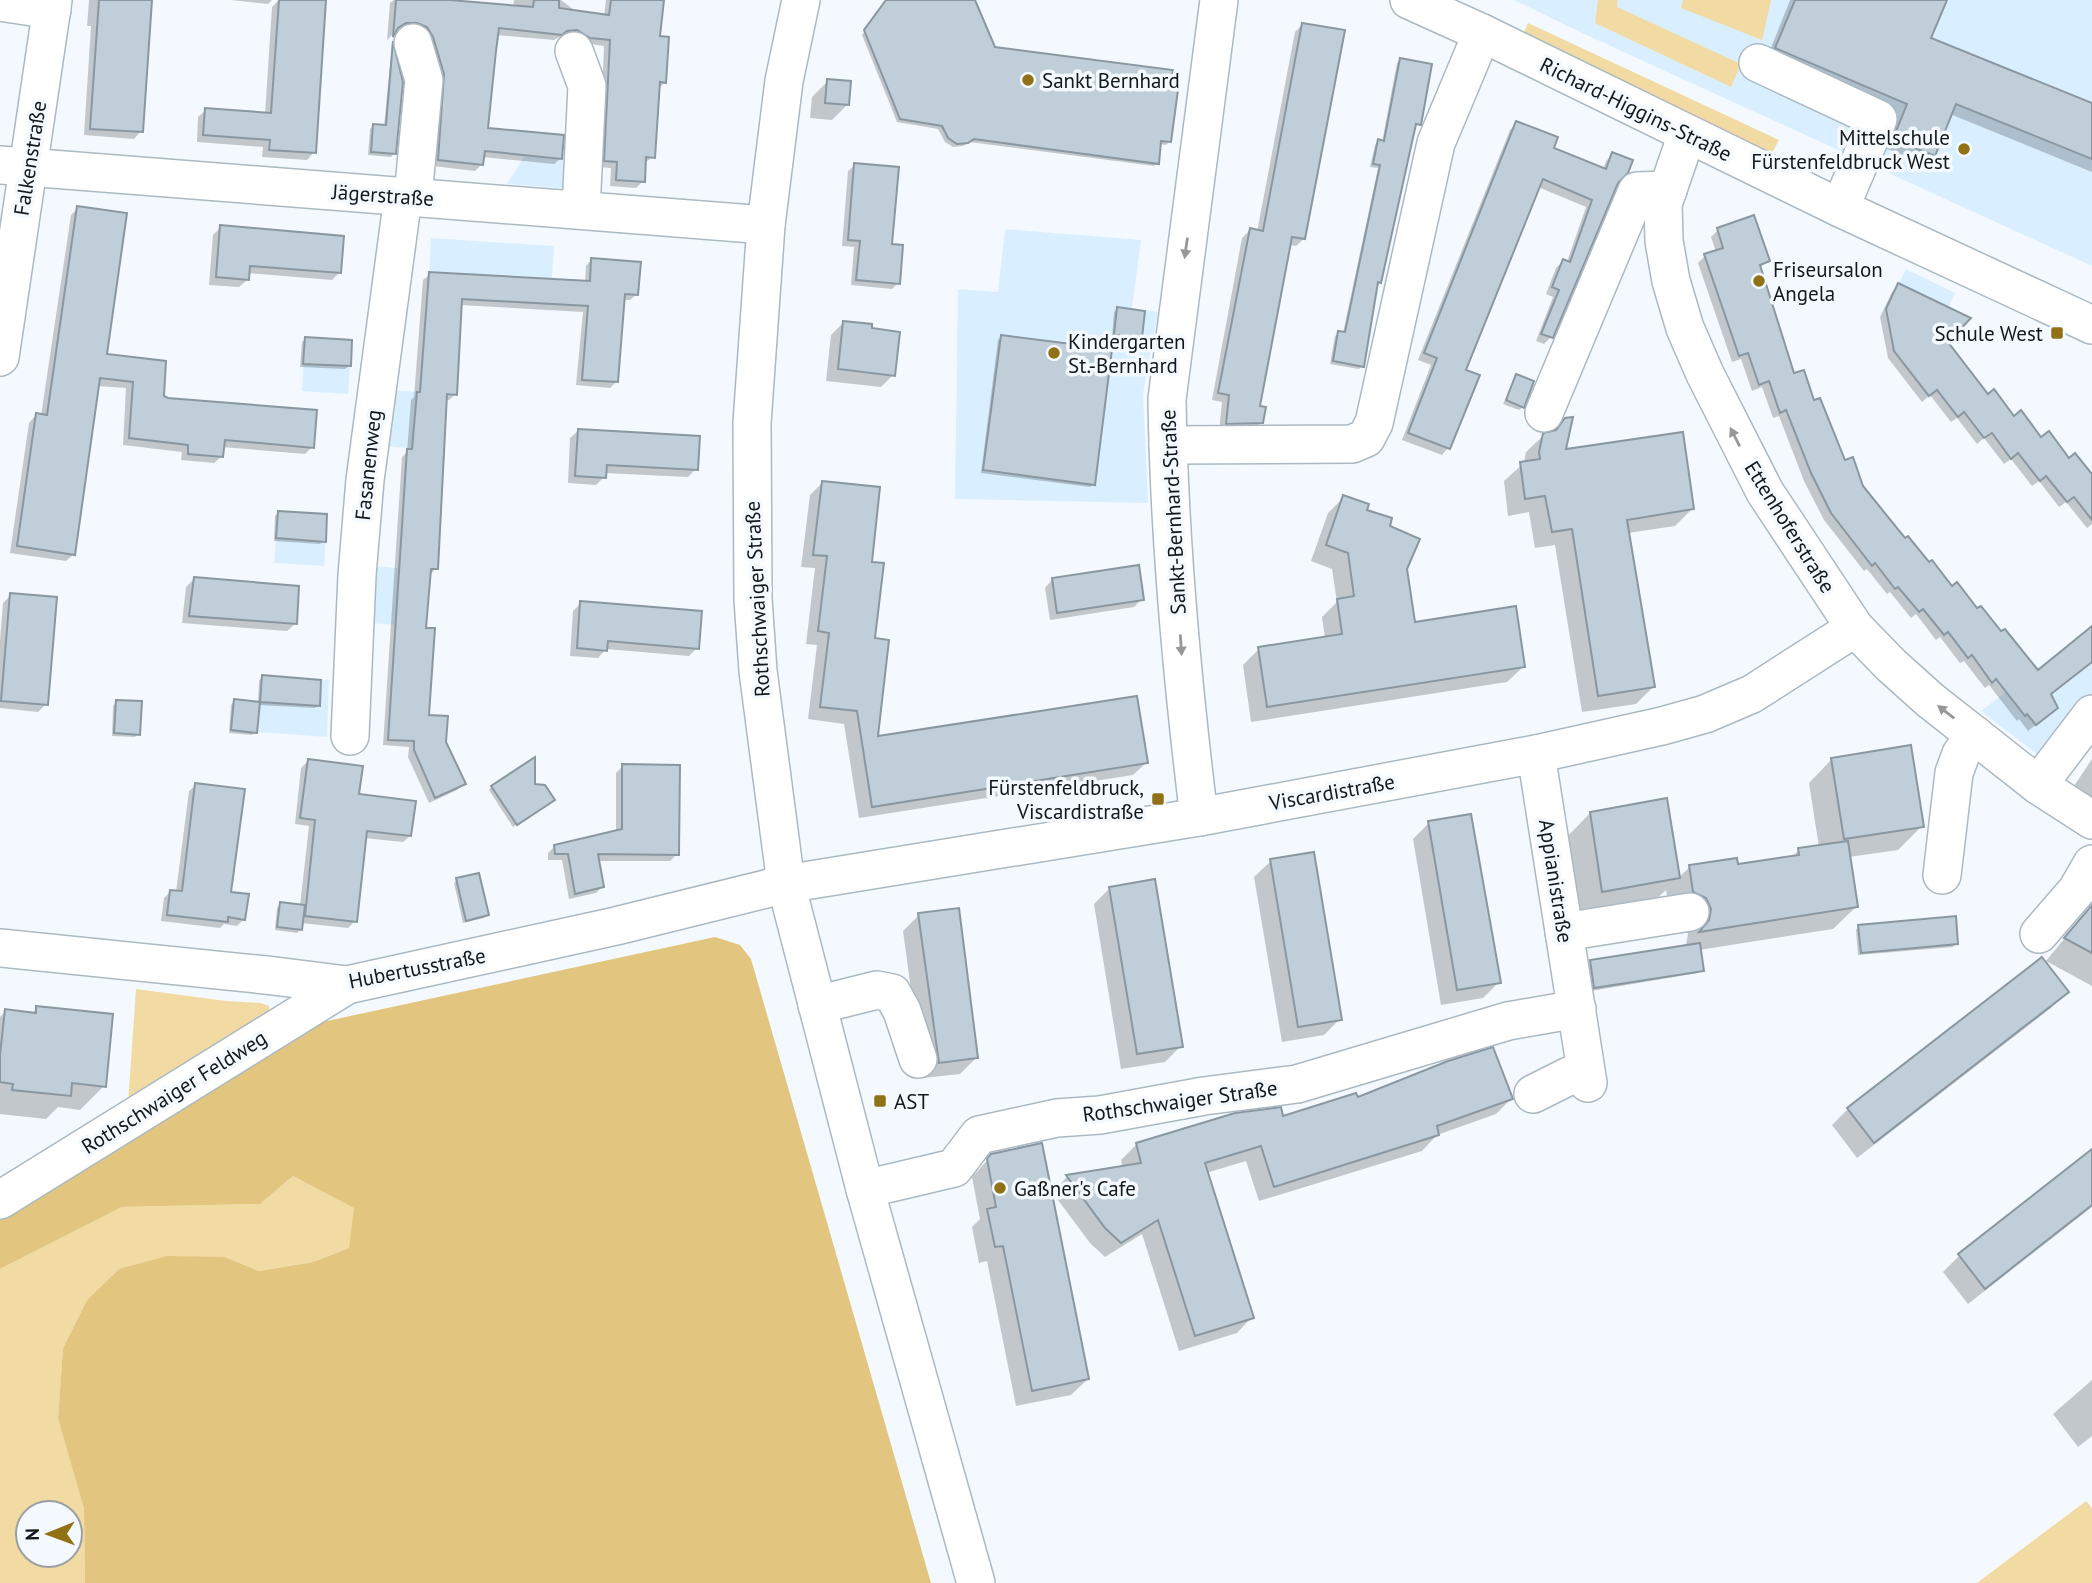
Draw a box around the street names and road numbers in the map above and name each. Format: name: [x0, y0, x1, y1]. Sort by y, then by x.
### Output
street label: Richard-Higgins-Straße: [1536, 51, 1736, 167]
street label: Falkenstraße: [8, 99, 52, 217]
street label: Jägerstraße: [330, 178, 435, 212]
street label: Fasanenweg: [349, 408, 387, 522]
street label: Sankt-Bernhard-Straße: [1154, 409, 1192, 615]
street label: Ettenhoferstraße: [1739, 456, 1841, 598]
street label: Rothschwaiger Straße: [738, 500, 776, 698]
street label: Viscardistraße: [1266, 768, 1397, 816]
street label: Appianistraße: [1533, 817, 1579, 945]
street label: Hubertusstraße: [346, 941, 488, 995]
street label: Rothschwaiger Feldweg: [76, 1024, 272, 1160]
street label: Rothschwaiger Straße: [1081, 1074, 1279, 1128]

